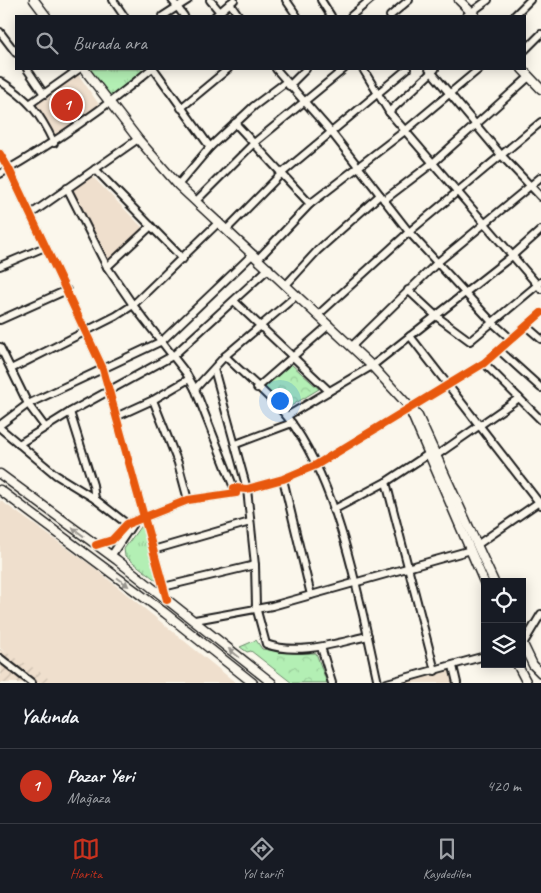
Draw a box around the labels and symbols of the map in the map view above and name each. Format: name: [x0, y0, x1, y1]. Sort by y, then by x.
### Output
pin: 1: [51, 86, 83, 124]
your location: [267, 388, 293, 414]
one-way arrow: [71, 527, 85, 537]
one-way arrow: [116, 577, 130, 587]
one-way arrow: [228, 647, 241, 658]

